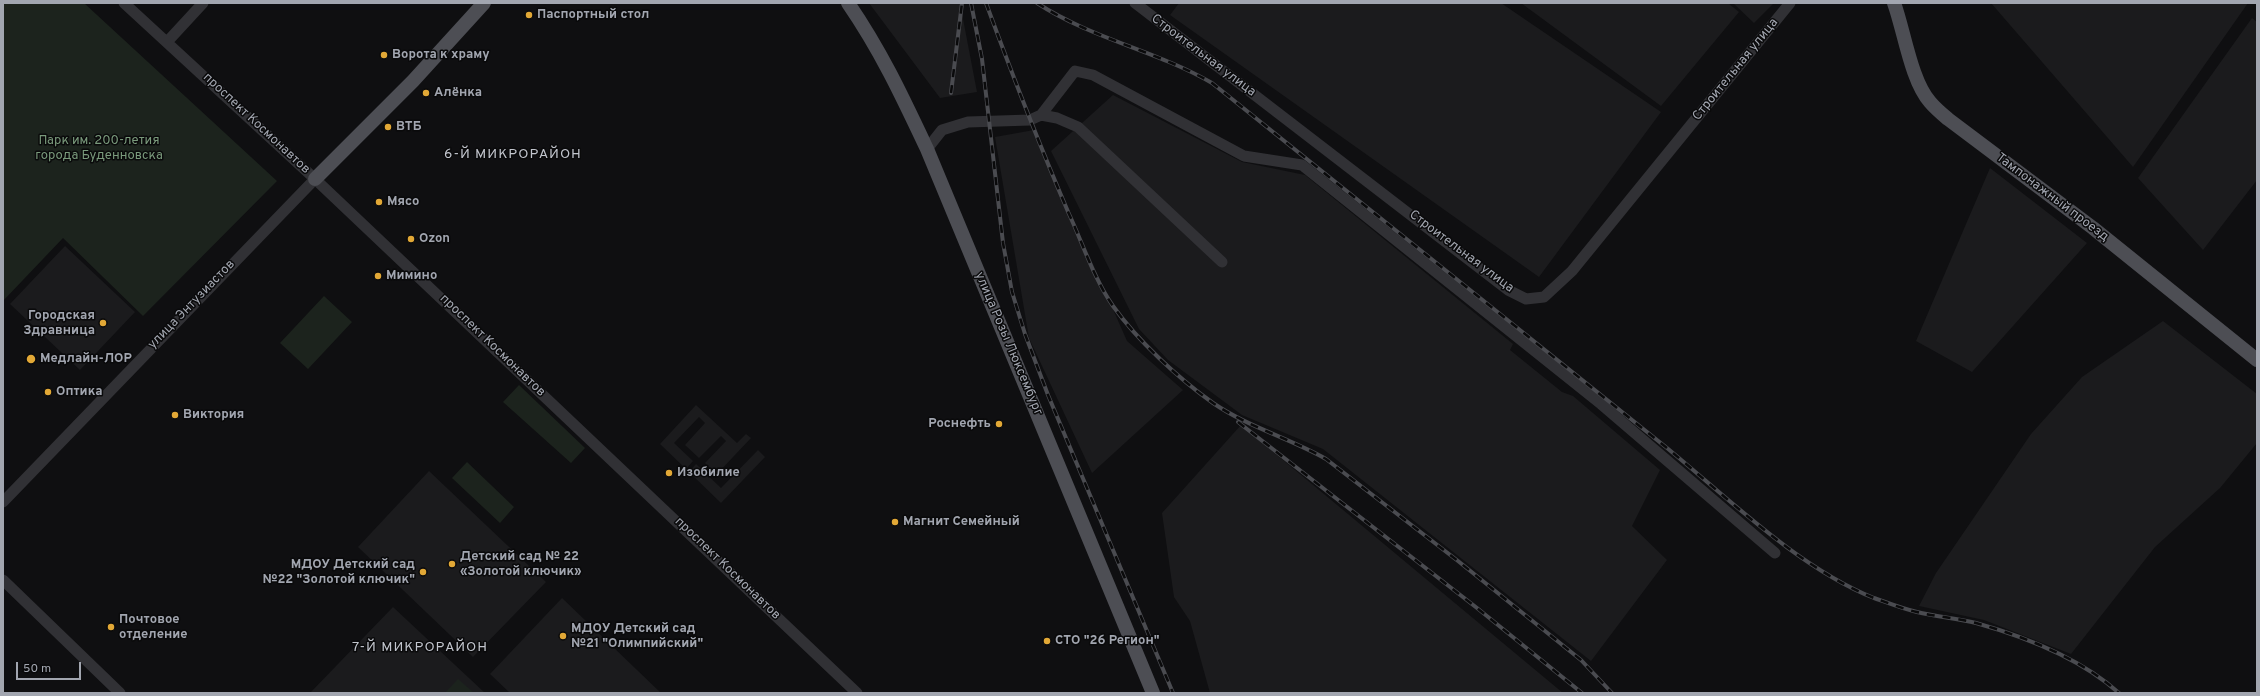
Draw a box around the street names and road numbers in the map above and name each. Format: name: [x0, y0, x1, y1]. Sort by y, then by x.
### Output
street label: Строительная улица: [1148, 12, 1258, 100]
street label: Строительная улица: [1690, 16, 1782, 124]
street label: проспект Космонавтов: [199, 70, 313, 178]
street label: Тампонажный проезд: [1993, 151, 2111, 245]
street label: Строительная улица: [1406, 208, 1516, 296]
street label: улица Энтузиастов: [145, 257, 239, 353]
street label: улица Розы Люксембург: [971, 270, 1045, 418]
street label: проспект Космонавтов: [436, 291, 548, 401]
street label: проспект Космонавтов: [671, 514, 783, 624]

